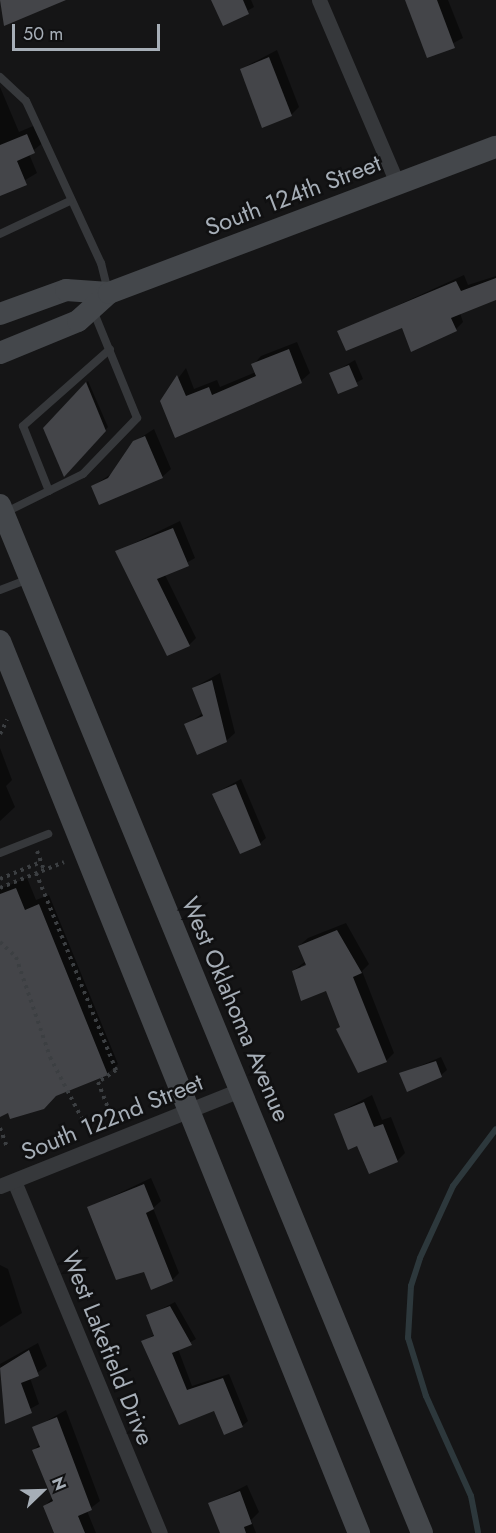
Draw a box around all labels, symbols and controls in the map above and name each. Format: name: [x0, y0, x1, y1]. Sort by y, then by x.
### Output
scale bar: [15, 12, 164, 50]
text: 50 m: [23, 21, 63, 47]
street label: South 124th Street: [201, 148, 385, 242]
street label: West Oklahoma Avenue: [176, 892, 296, 1126]
street label: South 122nd Street: [17, 1067, 207, 1167]
street label: West Lakefield Drive: [56, 1247, 160, 1449]
north arrow: [12, 1461, 72, 1521]
text: N: [46, 1473, 72, 1494]

